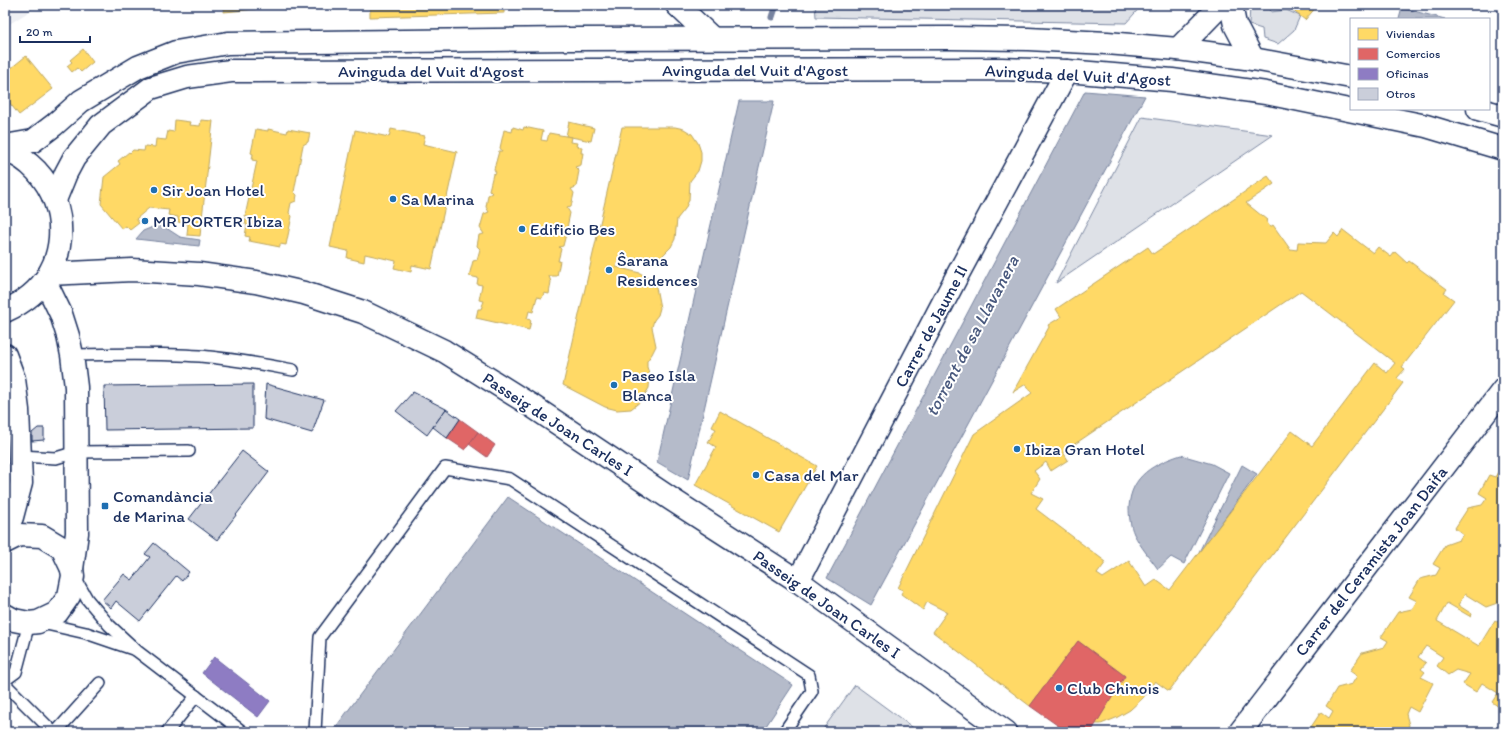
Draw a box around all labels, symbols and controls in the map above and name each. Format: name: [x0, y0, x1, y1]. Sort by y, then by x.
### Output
scale bar: [20, 18, 90, 44]
legend: [1350, 18, 1490, 110]
text: 20 m: [26, 25, 53, 39]
text: Viviendas: [1386, 27, 1435, 41]
text: Comercios: [1386, 47, 1440, 61]
street label: Avinguda del Vuit d'Agost: [662, 60, 849, 80]
street label: Avinguda del Vuit d'Agost: [985, 60, 1172, 90]
street label: Avinguda del Vuit d'Agost: [338, 61, 525, 81]
text: Oficinas: [1386, 67, 1429, 81]
text: Otros: [1386, 87, 1415, 101]
place label: Sir Joan Hotel: [162, 180, 265, 200]
marker: Sir Joan Hotel: [149, 185, 159, 195]
place label: Sa Marina: [401, 189, 474, 209]
marker: Sa Marina: [388, 194, 398, 204]
place label: MR PORTER Ibiza: [153, 211, 282, 231]
marker: MR PORTER Ibiza: [140, 216, 150, 226]
place label: Edificio Bes: [530, 219, 615, 239]
marker: Edificio Bes: [517, 224, 527, 234]
place label: Ŝarana Residences: [617, 250, 698, 290]
water label: torrent de sa Llavanera: [920, 251, 1024, 420]
street label: Carrer de Jaume II: [890, 261, 972, 391]
marker: Ŝarana Residences: [604, 265, 614, 275]
place label: Paseo Isla Blanca: [622, 365, 696, 405]
street label: Passeig de Joan Carles I: [479, 368, 637, 480]
marker: Paseo Isla Blanca: [609, 380, 619, 390]
place label: Ibiza Gran Hotel: [1025, 439, 1145, 459]
marker: Ibiza Gran Hotel: [1012, 444, 1022, 454]
street label: Carrer del Ceramista Joan Daifa: [1291, 462, 1452, 660]
place label: Casa del Mar: [764, 465, 859, 485]
marker: Casa del Mar: [751, 470, 761, 480]
place label: Comandància de Marina: [113, 486, 213, 526]
marker: Comandància de Marina: [100, 501, 110, 511]
street label: Passeig de Joan Carles I: [750, 546, 904, 662]
place label: Club Chinois: [1067, 678, 1159, 698]
marker: Club Chinois: [1054, 683, 1064, 693]

